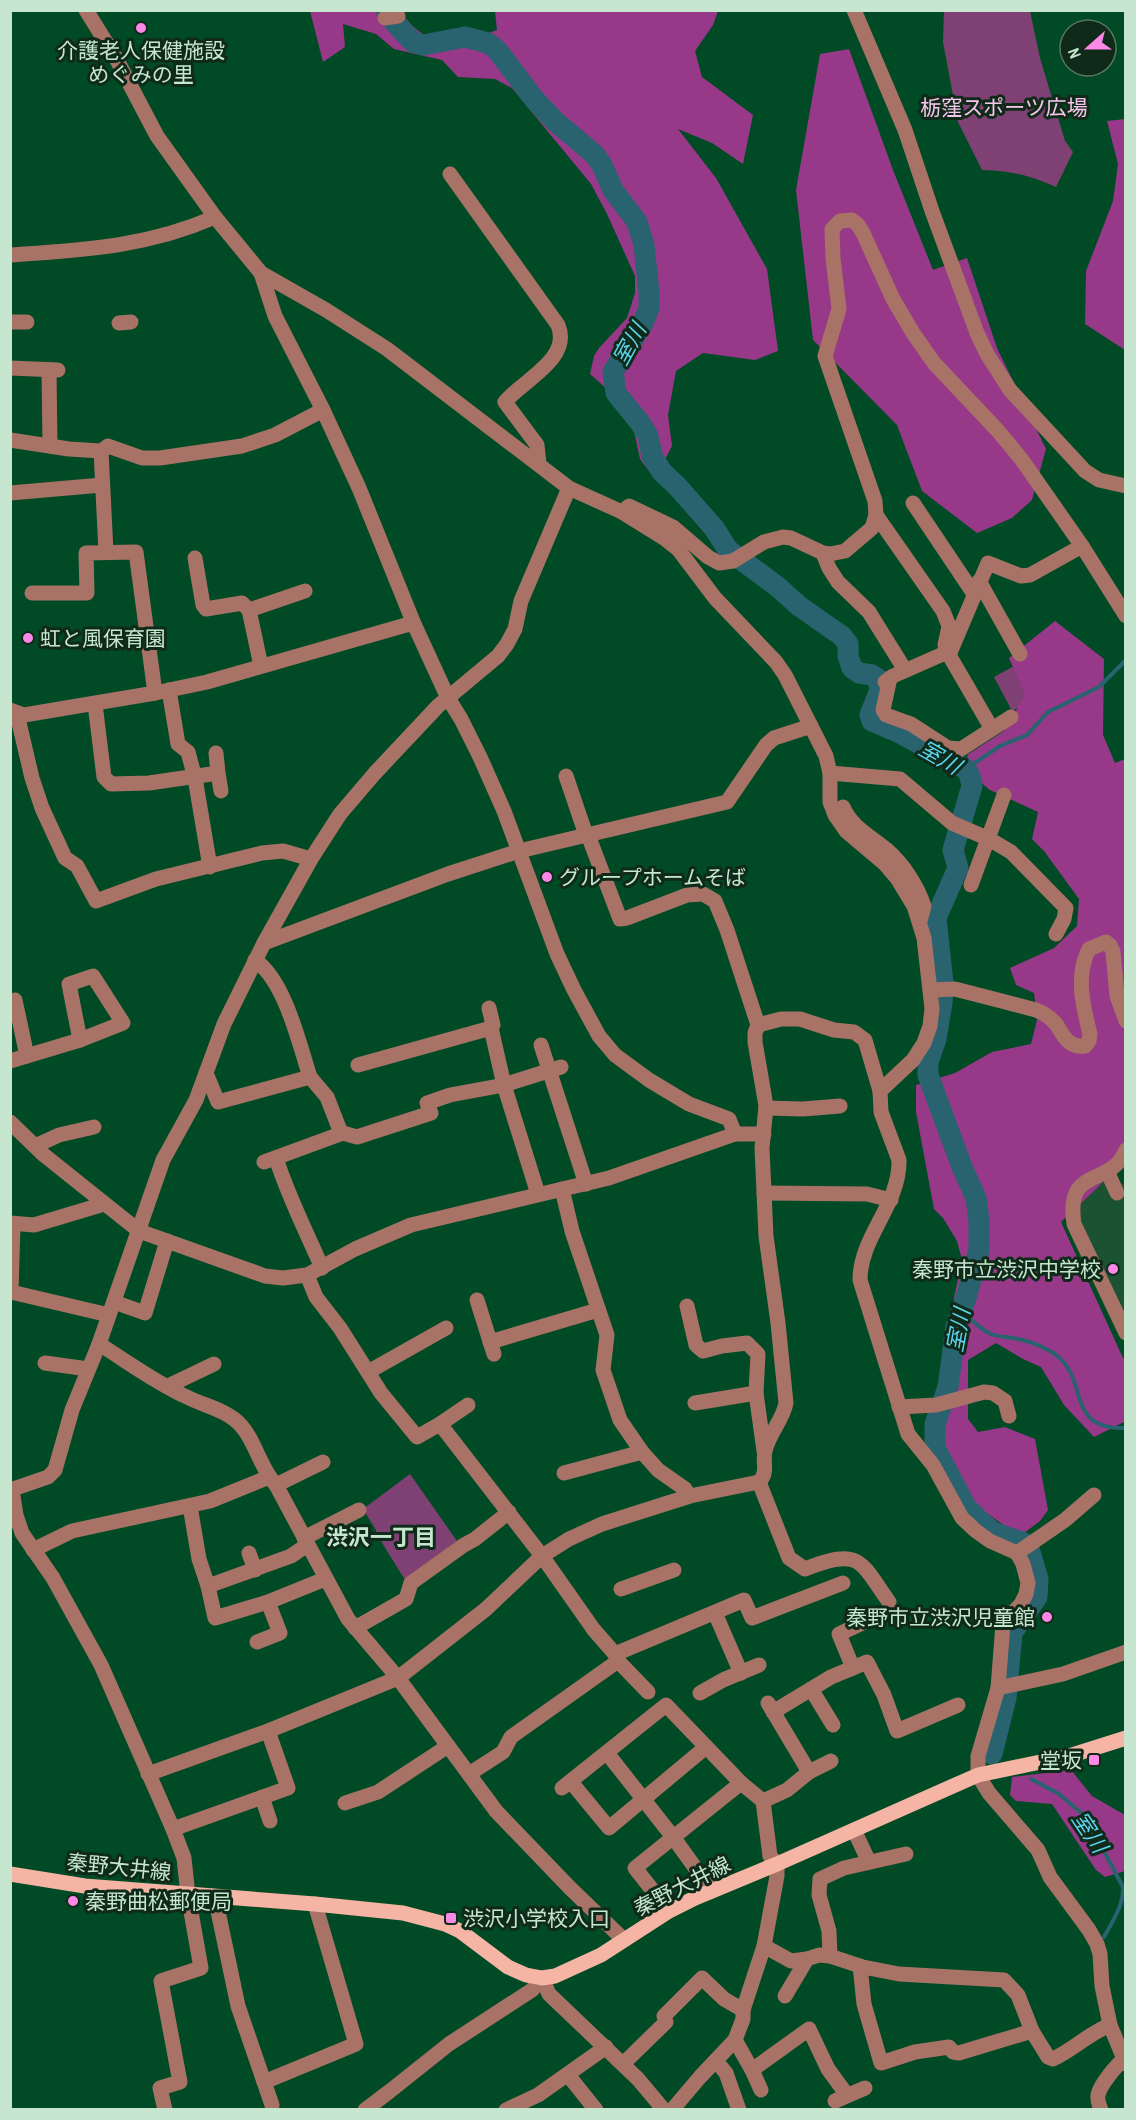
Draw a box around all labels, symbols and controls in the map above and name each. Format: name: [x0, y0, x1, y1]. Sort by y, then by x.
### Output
north arrow: [1058, 18, 1118, 78]
marker: 介護老人保健施設 めぐみの里: [134, 21, 148, 35]
place label: 介護老人保健施設 めぐみの里: [57, 36, 225, 89]
text: N: [1062, 45, 1086, 62]
park label: 栃窪スポーツ広場: [920, 93, 1088, 122]
water label: 室川: [605, 316, 654, 371]
place label: 虹と風保育園: [40, 624, 166, 653]
marker: 虹と風保育園: [21, 631, 35, 645]
water label: 室川: [913, 733, 968, 782]
place label: グループホームそば: [559, 863, 746, 892]
marker: グループホームそば: [540, 870, 554, 884]
place label: 秦野市立渋沢中学校: [912, 1255, 1101, 1284]
marker: 秦野市立渋沢中学校: [1106, 1262, 1120, 1276]
water label: 室川: [939, 1304, 977, 1354]
district label: 渋沢一丁目: [326, 1522, 436, 1552]
place label: 秦野市立渋沢児童館: [846, 1603, 1035, 1632]
marker: 秦野市立渋沢児童館: [1040, 1610, 1054, 1624]
place label: 堂坂: [1040, 1746, 1082, 1775]
marker: 堂坂: [1087, 1753, 1101, 1767]
water label: 室川: [1065, 1805, 1116, 1860]
street label: 秦野大井線: [65, 1847, 173, 1887]
street label: 秦野大井線: [629, 1849, 735, 1923]
place label: 秦野曲松郵便局: [85, 1887, 232, 1916]
marker: 秦野曲松郵便局: [66, 1894, 80, 1908]
place label: 渋沢小学校入口: [463, 1904, 610, 1933]
marker: 渋沢小学校入口: [444, 1911, 458, 1925]

